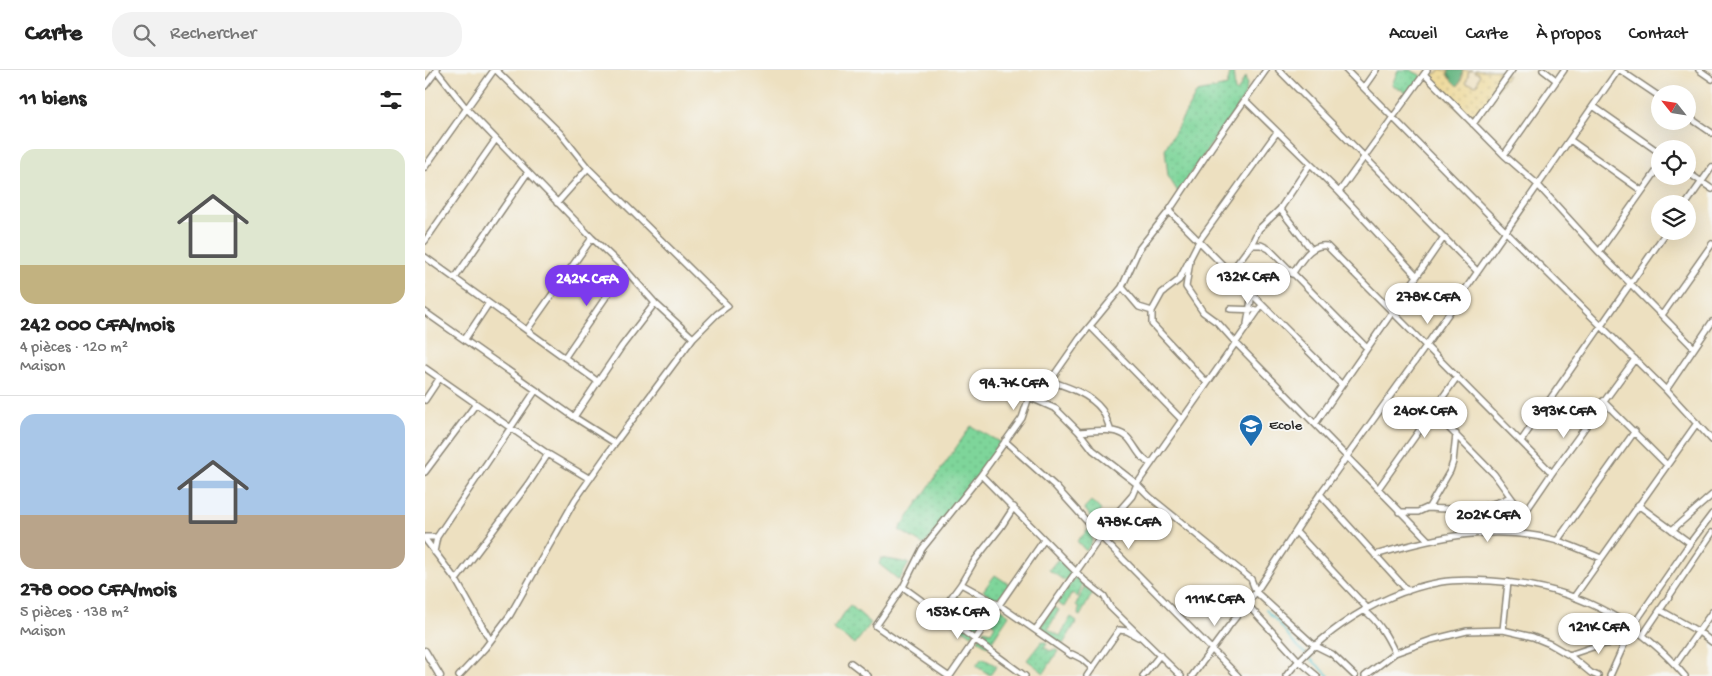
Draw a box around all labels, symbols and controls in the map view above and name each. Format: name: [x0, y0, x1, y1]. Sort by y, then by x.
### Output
search box: [112, 12, 462, 57]
text: Carte: [25, 20, 82, 49]
icon: search: [130, 21, 158, 49]
text: Rechercher: [170, 23, 256, 46]
text: Accueil: [1389, 24, 1437, 45]
text: Carte: [1465, 24, 1508, 45]
text: À propos: [1536, 24, 1601, 45]
text: Contact: [1629, 24, 1687, 45]
north arrow: [1651, 85, 1696, 130]
map controls: [1651, 85, 1696, 240]
icon: filters: [377, 86, 405, 114]
text: 11 biens: [20, 88, 86, 113]
button: locate: [1651, 140, 1696, 185]
icon: home: [168, 181, 258, 271]
button: layers: [1651, 195, 1696, 240]
pin: 132K CFA: [1196, 262, 1300, 305]
pin: 242K CFA: [535, 264, 639, 307]
text: 132K CFA: [1217, 269, 1279, 288]
text: 242K CFA: [556, 271, 618, 290]
pin: 278K CFA: [1376, 282, 1480, 325]
text: 278K CFA: [1396, 289, 1460, 308]
text: 242 000 CFA/mois: [20, 314, 174, 339]
text: 4 pièces · 120 m²: [20, 339, 128, 358]
text: Maison: [20, 358, 65, 377]
pin: 94.7K CFA: [957, 368, 1071, 411]
text: 94.7K CFA: [980, 375, 1048, 394]
pin: 240K CFA: [1373, 396, 1477, 439]
pin: 393K CFA: [1512, 396, 1616, 439]
text: 240K CFA: [1393, 403, 1457, 422]
text: 393K CFA: [1532, 403, 1596, 422]
school or university icon: Ecole: [1238, 413, 1264, 447]
place label: Ecole: [1269, 417, 1303, 435]
icon: home: [168, 447, 258, 537]
pin: 202K CFA: [1436, 500, 1540, 543]
text: 202K CFA: [1456, 507, 1520, 526]
pin: 478K CFA: [1077, 508, 1181, 550]
text: 478K CFA: [1097, 514, 1161, 533]
text: 278 000 CFA/mois: [20, 579, 176, 604]
pin: 111K CFA: [1163, 584, 1267, 627]
text: 111K CFA: [1186, 591, 1244, 610]
pin: 153K CFA: [906, 598, 1010, 640]
text: 5 pièces · 138 m²: [20, 604, 129, 623]
text: 153K CFA: [927, 604, 989, 623]
pin: 121K CFA: [1547, 612, 1651, 655]
text: 121K CFA: [1569, 619, 1629, 638]
text: Maison: [20, 623, 65, 642]

